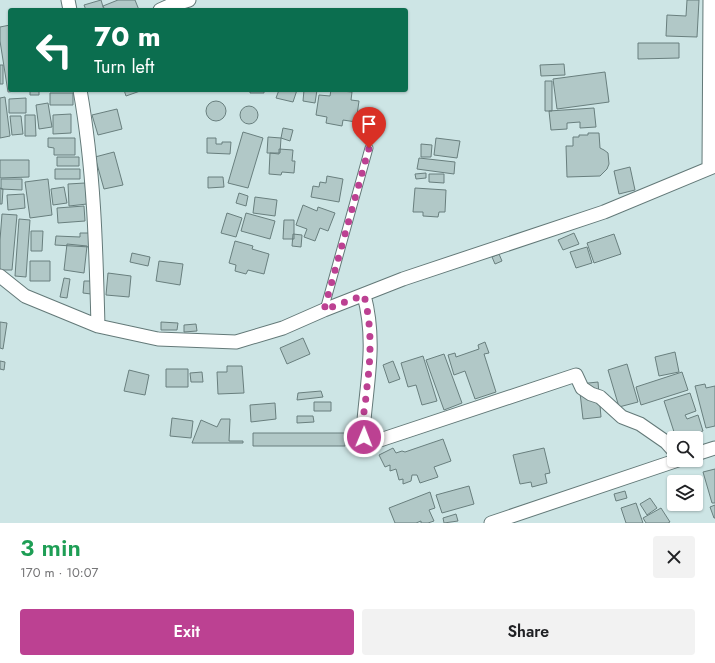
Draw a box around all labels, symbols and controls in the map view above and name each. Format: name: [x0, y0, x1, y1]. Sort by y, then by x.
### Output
text: 70 m: [94, 16, 161, 57]
icon: left: [28, 24, 80, 76]
text: Turn left: [94, 54, 154, 80]
pin: [352, 107, 386, 148]
icon: arrive: [358, 113, 380, 135]
position arrow: [343, 416, 385, 458]
map controls: [667, 431, 703, 511]
button: search: [667, 431, 703, 467]
button: layers: [667, 475, 703, 511]
text: 3 min: [20, 530, 81, 565]
button: close: [653, 536, 695, 578]
text: 170 m · 10:07: [20, 563, 98, 582]
button: Exit: [20, 609, 354, 655]
button: Share: [362, 609, 695, 655]

